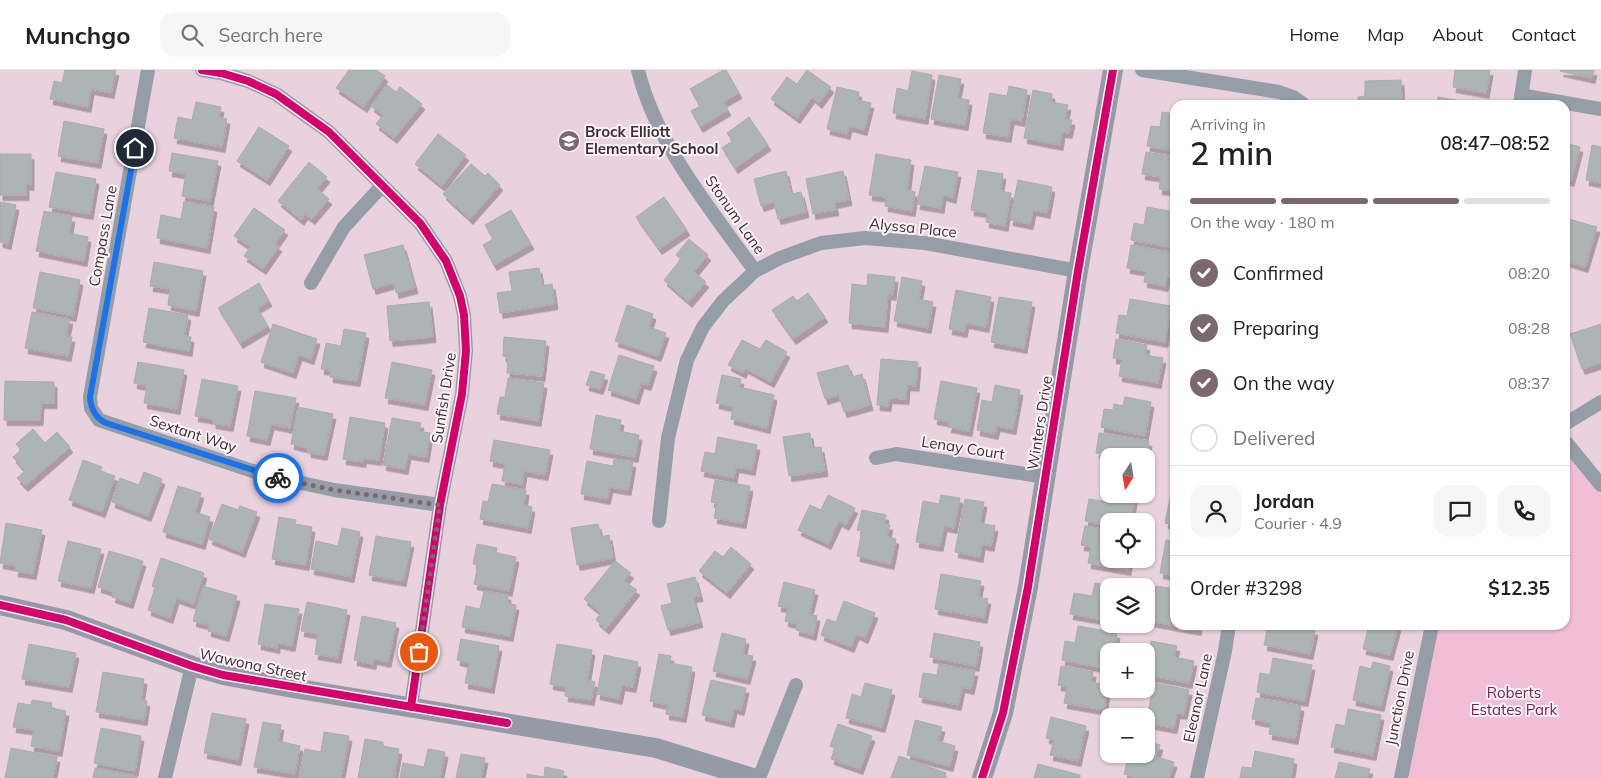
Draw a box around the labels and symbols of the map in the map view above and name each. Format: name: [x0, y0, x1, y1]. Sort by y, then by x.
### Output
place label: Brock Elliott Elementary School: [585, 122, 718, 158]
pin: [114, 127, 156, 169]
school or university icon: Brock Elliott Elementary School: [557, 129, 581, 153]
street label: Stonum Lane: [701, 172, 769, 258]
street label: Compass Lane: [84, 184, 121, 288]
street label: Alyssa Place: [868, 213, 958, 242]
street label: Sunfish Drive: [427, 351, 460, 445]
street label: Winters Drive: [1023, 374, 1056, 471]
street label: Sextant Way: [147, 411, 239, 457]
street label: Lenay Court: [920, 432, 1006, 463]
north arrow: [1100, 448, 1155, 502]
courier: [253, 453, 303, 503]
pin: [398, 631, 440, 673]
street label: Wawona Street: [198, 644, 309, 685]
street label: Junction Drive: [1381, 649, 1418, 747]
street label: Eleanor Lane: [1179, 652, 1216, 744]
park label: Roberts Estates Park: [1471, 683, 1558, 719]

